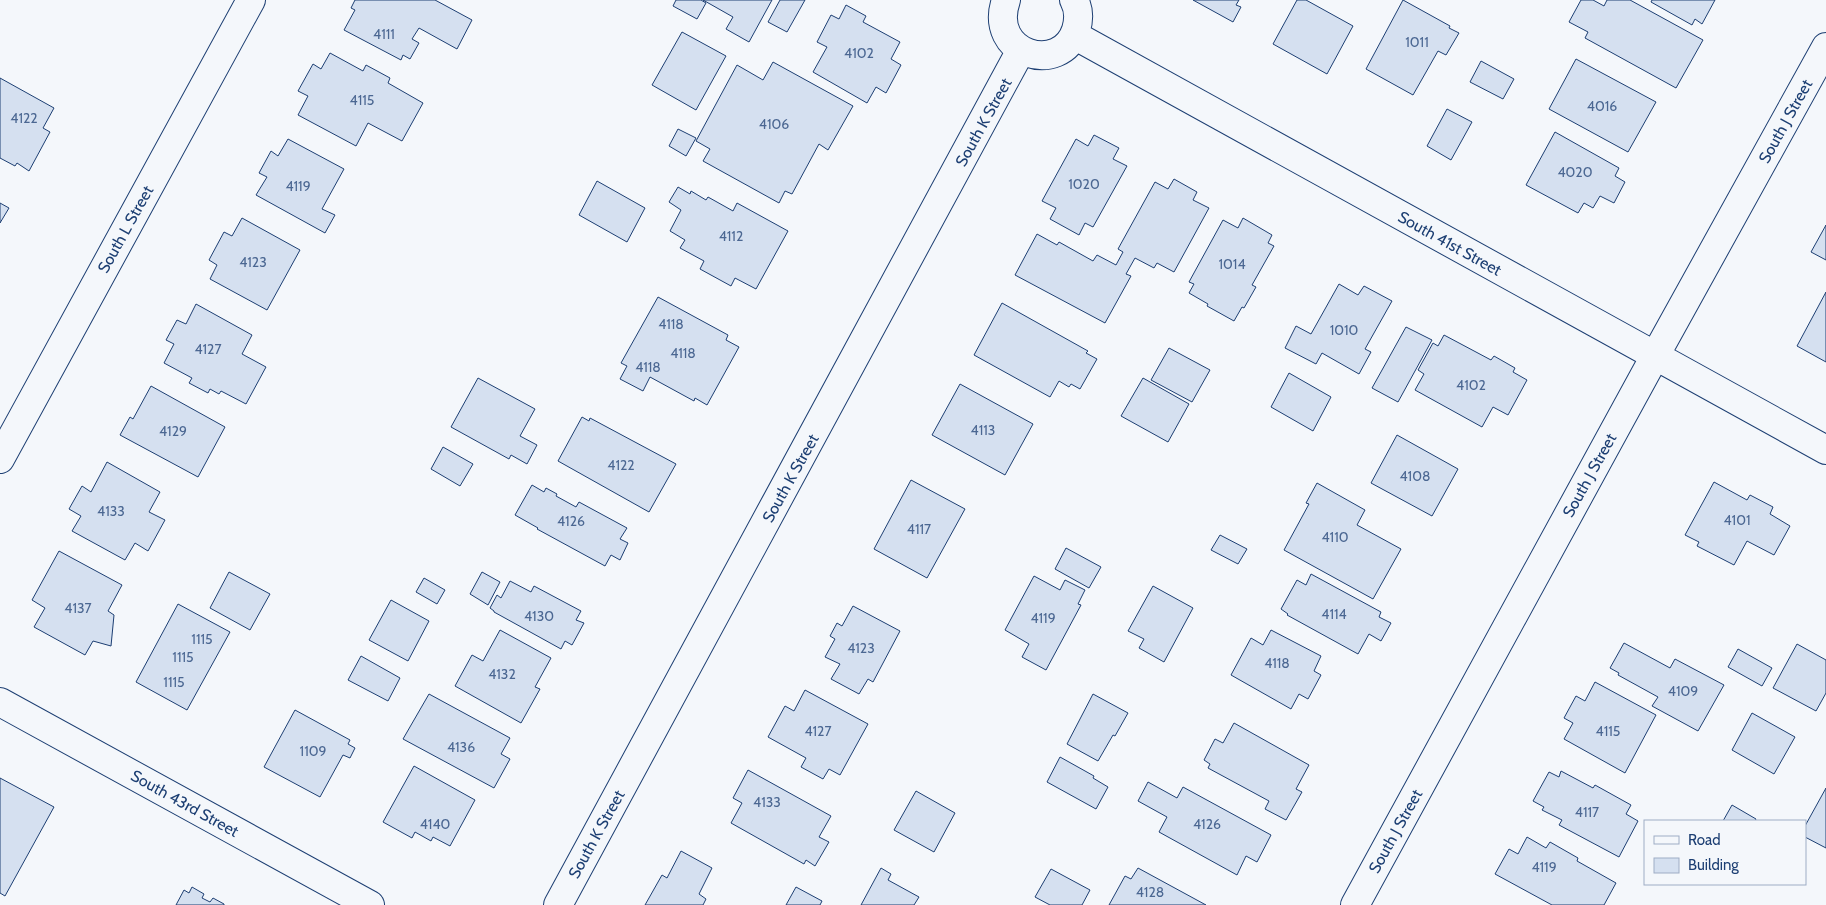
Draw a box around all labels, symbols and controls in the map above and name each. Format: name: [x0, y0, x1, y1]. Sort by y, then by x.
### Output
house number: 4111: [373, 25, 395, 43]
house number: 1011: [1405, 33, 1429, 51]
house number: 4102: [844, 44, 874, 62]
street label: South K Street: [951, 74, 1016, 170]
street label: South J Street: [1755, 75, 1817, 167]
house number: 4115: [350, 91, 374, 109]
house number: 4016: [1587, 97, 1617, 115]
house number: 4122: [10, 109, 38, 127]
house number: 4106: [759, 115, 789, 133]
house number: 4020: [1558, 163, 1593, 181]
house number: 1020: [1068, 175, 1100, 193]
house number: 4119: [285, 177, 311, 195]
street label: South L Street: [94, 182, 158, 276]
street label: South 41st Street: [1395, 207, 1505, 280]
house number: 4112: [719, 227, 743, 245]
house number: 4123: [239, 253, 267, 271]
house number: 1014: [1219, 255, 1246, 273]
house number: 4118: [658, 315, 684, 333]
house number: 1010: [1330, 321, 1359, 339]
house number: 4127: [194, 340, 222, 358]
house number: 4118: [670, 344, 696, 362]
house number: 4118: [635, 358, 661, 376]
house number: 4102: [1456, 376, 1486, 394]
house number: 4113: [971, 421, 995, 439]
house number: 4129: [159, 422, 187, 440]
street label: South J Street: [1559, 429, 1621, 521]
street label: South K Street: [758, 430, 823, 526]
house number: 4122: [607, 456, 635, 474]
house number: 4108: [1400, 467, 1430, 485]
house number: 4133: [97, 502, 125, 520]
house number: 4101: [1724, 511, 1751, 529]
house number: 4126: [557, 512, 585, 530]
house number: 4117: [907, 520, 931, 538]
house number: 4110: [1322, 528, 1349, 546]
house number: 4137: [64, 599, 92, 617]
house number: 4114: [1321, 605, 1347, 623]
house number: 4130: [524, 607, 554, 625]
house number: 4119: [1030, 609, 1056, 627]
house number: 1115: [191, 630, 213, 648]
house number: 4123: [847, 639, 875, 657]
house number: 1115: [172, 648, 194, 666]
house number: 4118: [1264, 654, 1290, 672]
house number: 4132: [488, 665, 516, 683]
house number: 1115: [163, 673, 185, 691]
house number: 4109: [1668, 682, 1698, 700]
house number: 4127: [804, 722, 832, 740]
house number: 4115: [1596, 722, 1620, 740]
house number: 4136: [447, 738, 475, 756]
house number: 1109: [300, 742, 326, 760]
street label: South 43rd Street: [127, 766, 243, 841]
street label: South J Street: [1365, 785, 1427, 877]
street label: South K Street: [564, 786, 629, 882]
house number: 4133: [753, 793, 781, 811]
house number: 4117: [1575, 803, 1599, 821]
house number: 4140: [420, 815, 450, 833]
house number: 4126: [1193, 815, 1221, 833]
legend: [1644, 820, 1806, 885]
text: Road: [1688, 831, 1721, 849]
text: Building: [1688, 856, 1739, 874]
house number: 4119: [1531, 858, 1557, 876]
house number: 4128: [1136, 883, 1164, 901]

